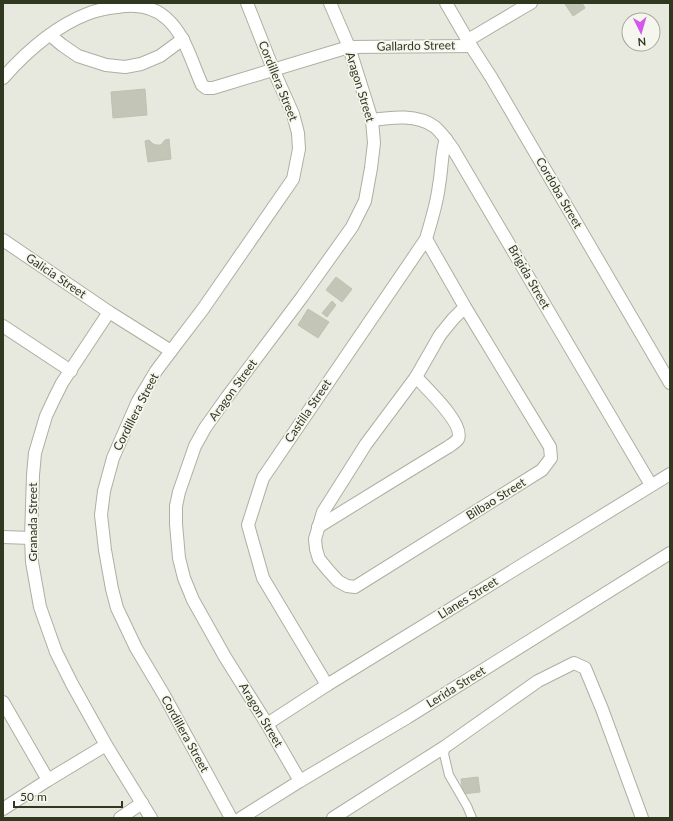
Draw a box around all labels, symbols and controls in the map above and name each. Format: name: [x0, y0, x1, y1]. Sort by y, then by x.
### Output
north arrow: [621, 12, 661, 52]
text: N: [637, 36, 647, 49]
street label: Gallardo Street: [377, 37, 456, 54]
street label: Cordillera Street: [256, 38, 302, 124]
street label: Aragon Street: [343, 50, 378, 124]
street label: Cordoba Street: [533, 154, 586, 232]
street label: Brigida Street: [505, 242, 554, 312]
street label: Galicia Street: [23, 250, 90, 302]
street label: Aragon Street: [205, 355, 260, 424]
street label: Cordillera Street: [109, 370, 162, 453]
street label: Castilla Street: [281, 376, 335, 445]
street label: Bilbao Street: [463, 474, 529, 523]
street label: Granada Street: [25, 482, 40, 561]
street label: Llanes Street: [435, 573, 501, 622]
street label: Lerida Street: [423, 662, 489, 711]
street label: Aragon Street: [236, 680, 287, 750]
street label: Cordillera Street: [158, 693, 213, 775]
scale bar: [14, 783, 122, 809]
text: 50 m: [20, 789, 47, 804]

